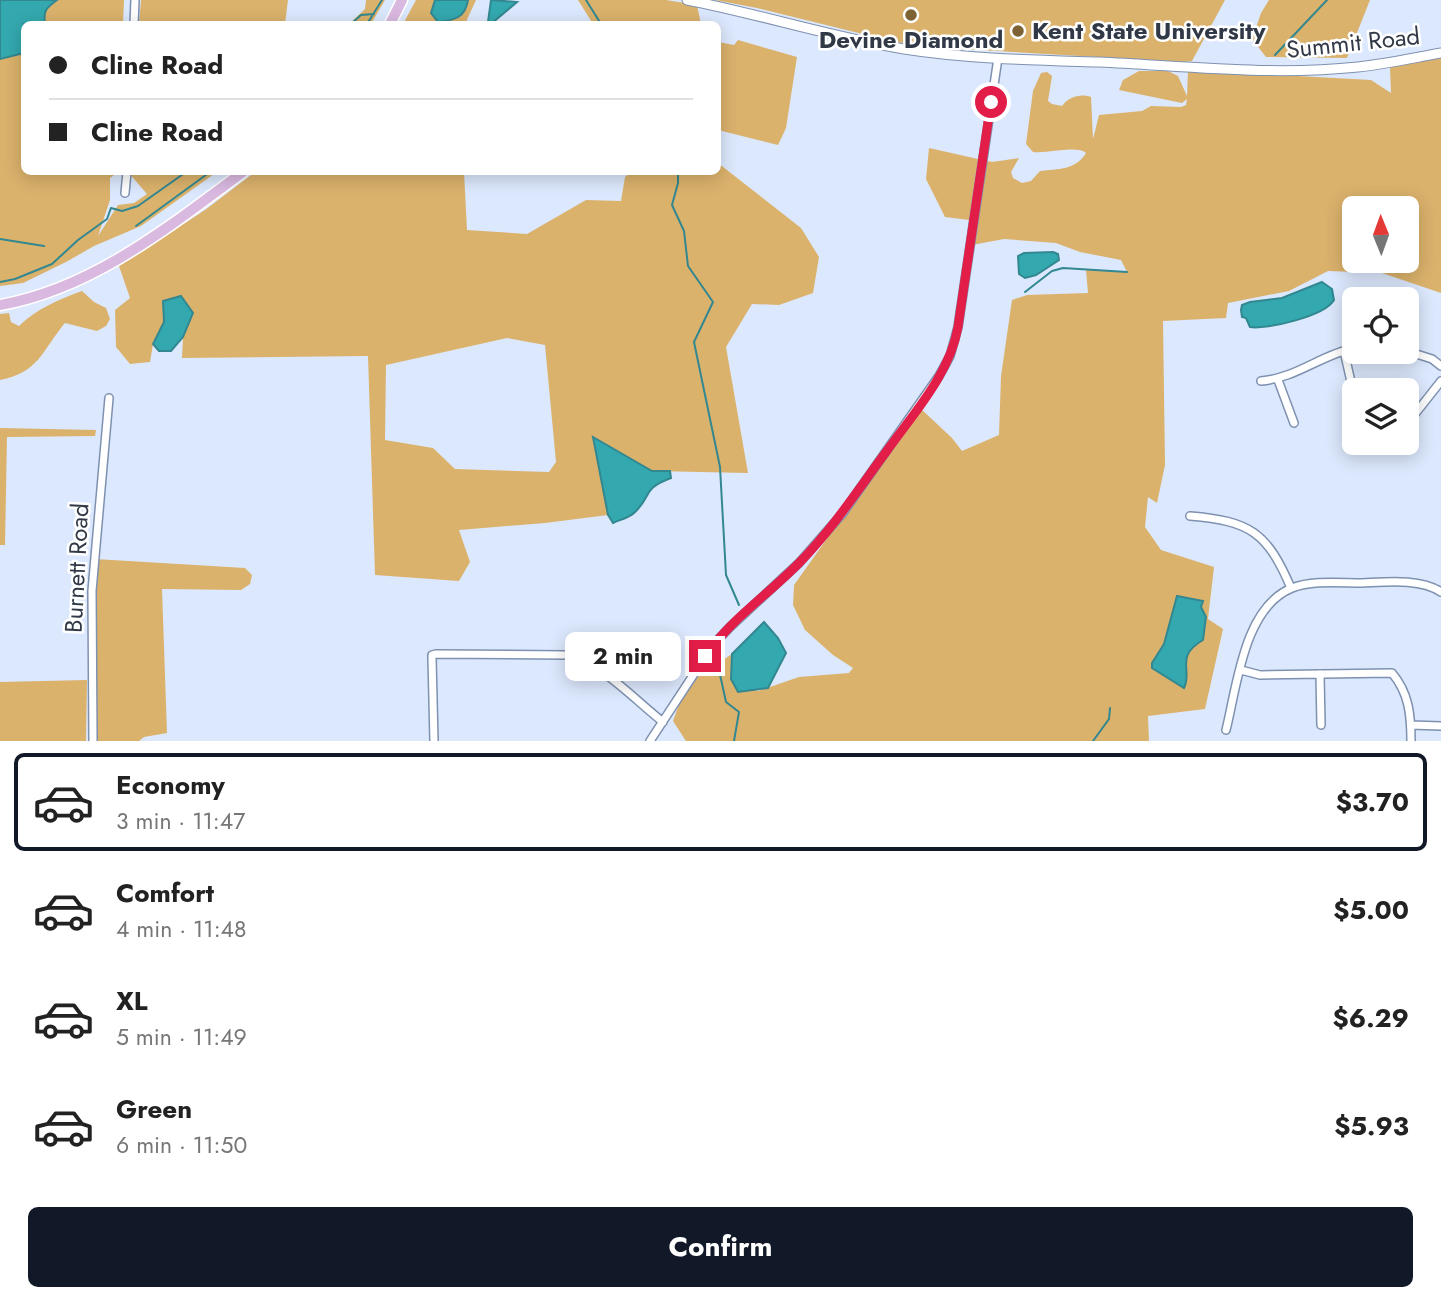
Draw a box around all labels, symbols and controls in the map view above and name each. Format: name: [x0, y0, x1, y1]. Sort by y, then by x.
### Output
marker: Devine Diamond: [903, 7, 919, 23]
place label: Kent State University: [1032, 13, 1266, 48]
street label: Summit Road: [1284, 18, 1421, 67]
place label: Devine Diamond: [819, 22, 1003, 57]
marker: Kent State University: [1010, 23, 1026, 39]
text: Cline Road: [91, 46, 223, 84]
route start: [975, 86, 1007, 118]
text: Cline Road: [91, 113, 223, 151]
north arrow: [1342, 196, 1419, 273]
map controls: [1342, 196, 1419, 455]
button: locate: [1342, 287, 1419, 364]
button: layers: [1342, 378, 1419, 455]
street label: Burnett Road: [56, 502, 97, 634]
callout: 2 min: [565, 632, 680, 680]
text: 2 min: [593, 639, 653, 673]
route end: [689, 640, 721, 672]
text: Economy: [116, 766, 225, 804]
icon: car: [32, 771, 95, 834]
text: $3.70: [1336, 783, 1409, 821]
text: 3 min · 11:47: [116, 804, 245, 838]
text: Comfort: [116, 874, 214, 912]
icon: car: [32, 879, 95, 942]
text: $5.00: [1333, 891, 1409, 929]
text: 4 min · 11:48: [116, 912, 247, 946]
text: XL: [116, 982, 148, 1020]
icon: car: [32, 987, 95, 1050]
text: $6.29: [1333, 999, 1409, 1037]
text: 5 min · 11:49: [116, 1020, 247, 1054]
text: Green: [116, 1090, 192, 1128]
icon: car: [32, 1095, 95, 1158]
text: $5.93: [1334, 1107, 1409, 1145]
text: 6 min · 11:50: [116, 1128, 247, 1162]
button: Confirm: [28, 1207, 1413, 1287]

